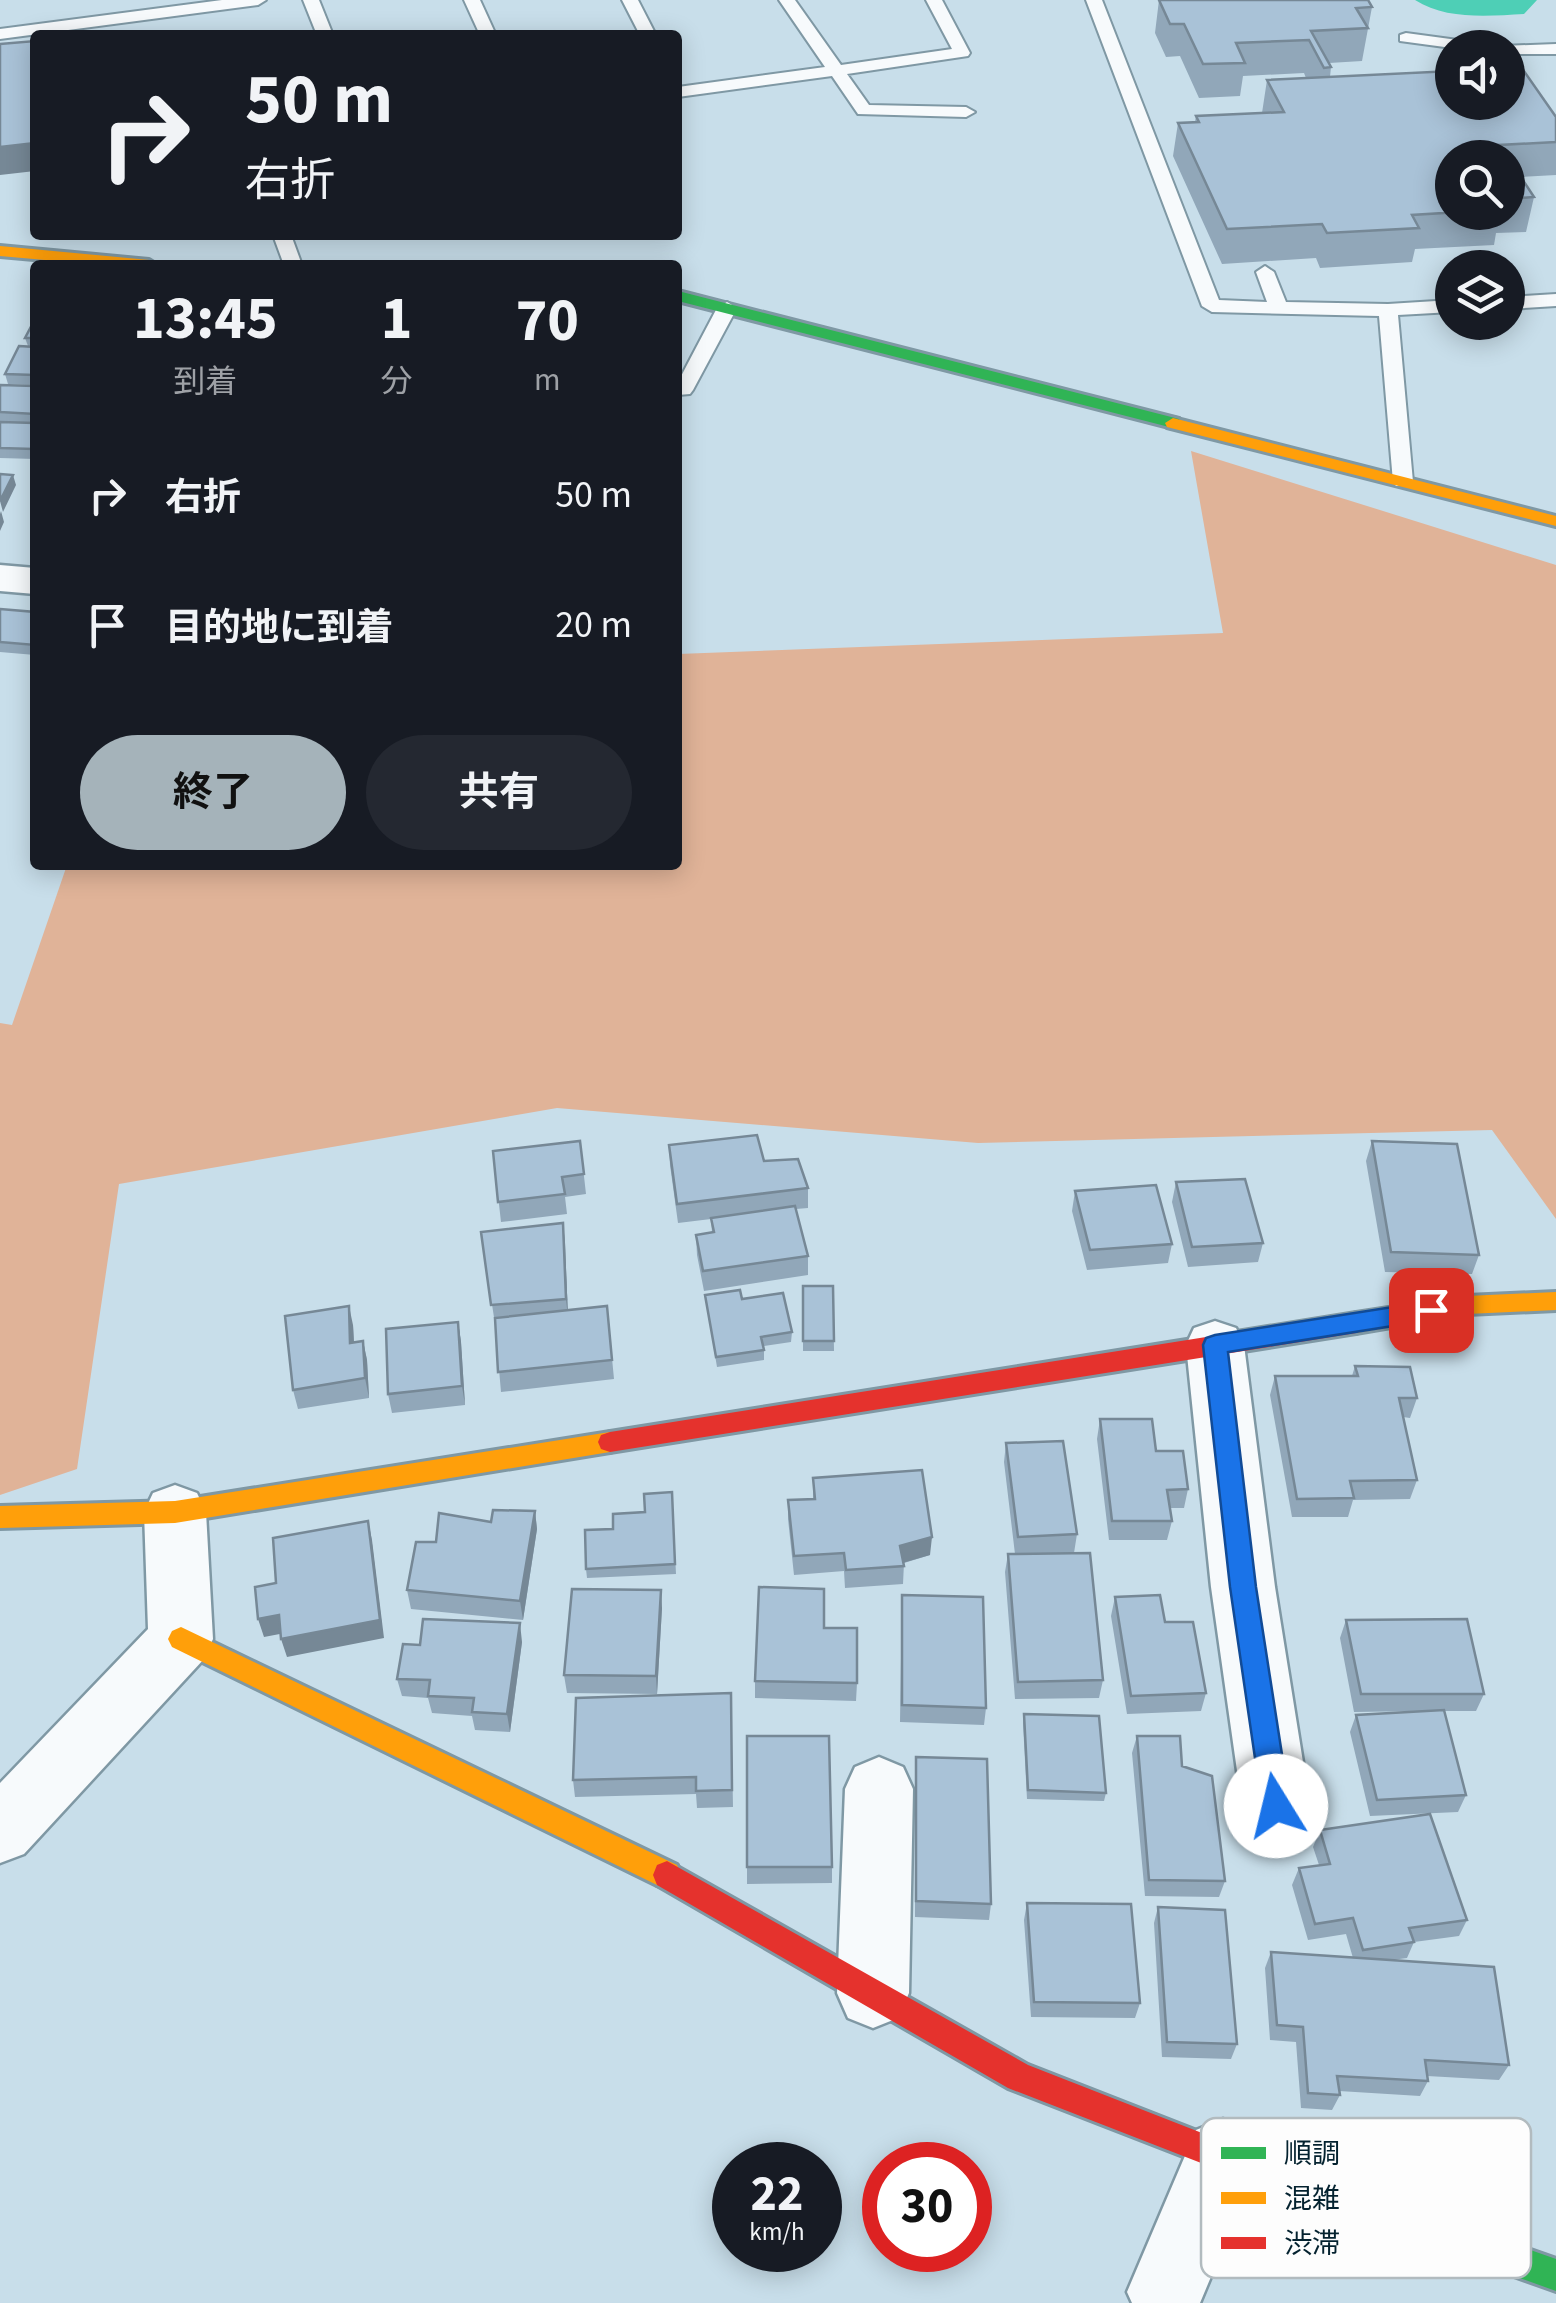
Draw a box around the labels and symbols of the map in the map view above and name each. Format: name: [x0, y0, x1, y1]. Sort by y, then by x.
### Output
pin: [1389, 1268, 1474, 1353]
position arrow: [1224, 1754, 1328, 1858]
legend: [1201, 2118, 1531, 2278]
text: 順調: [1284, 2134, 1340, 2174]
speed limit sign: 30: [862, 2142, 992, 2272]
text: 混雑: [1284, 2179, 1340, 2219]
text: 渋滞: [1284, 2224, 1340, 2264]

